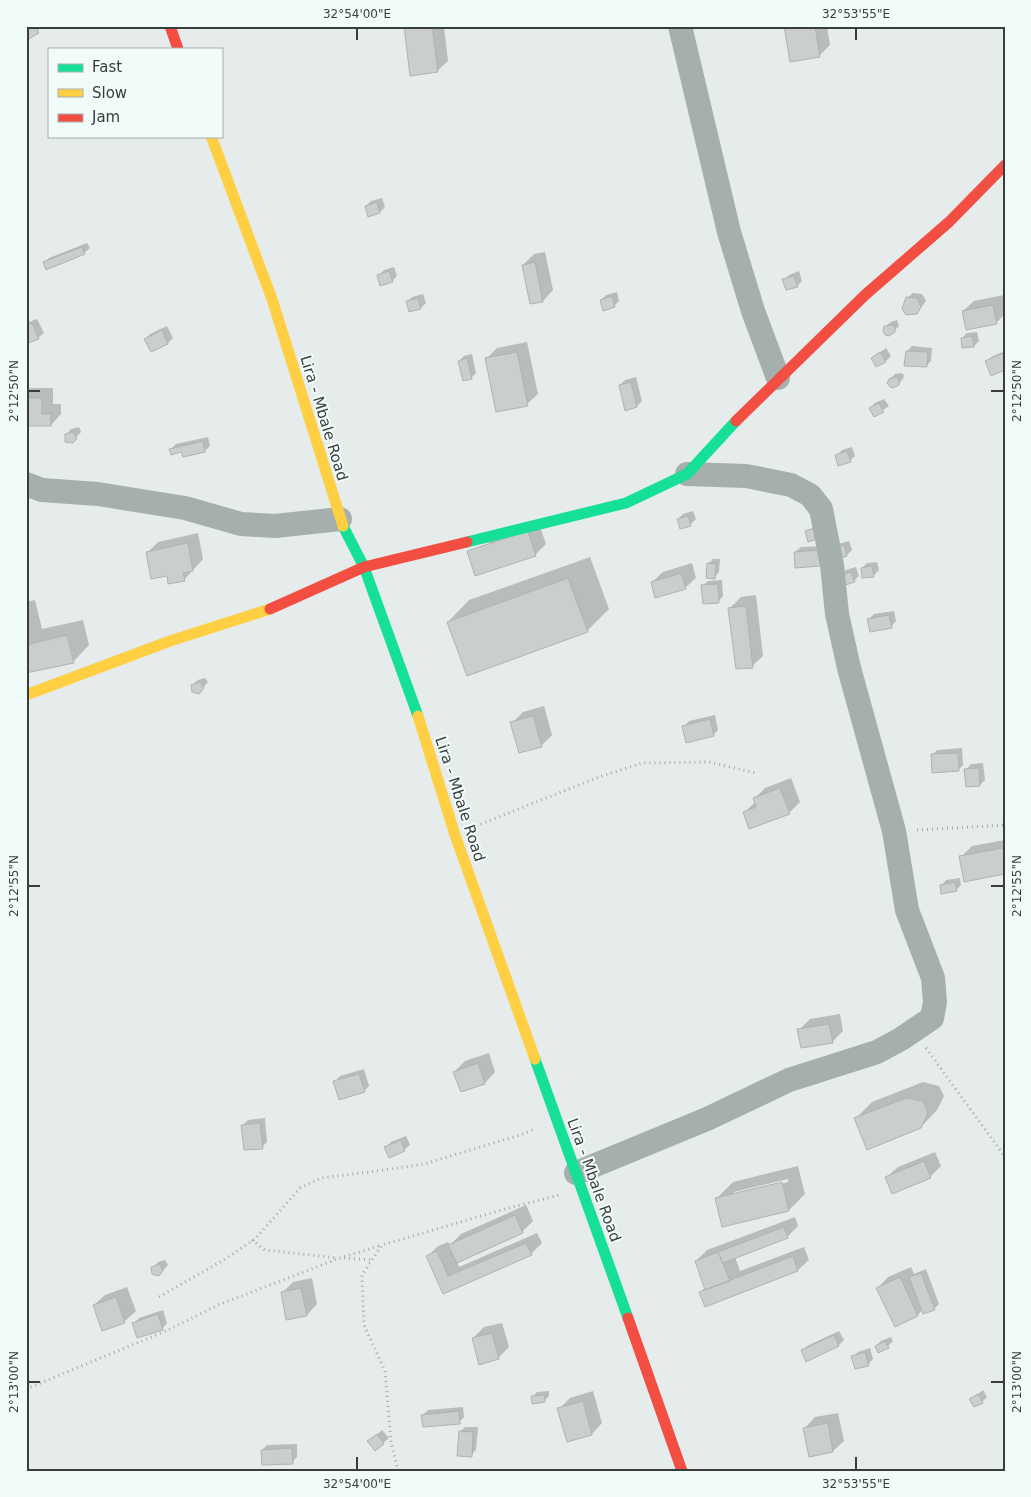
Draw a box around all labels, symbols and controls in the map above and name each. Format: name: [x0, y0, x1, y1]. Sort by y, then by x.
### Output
text: 32°54'00"E: [323, 7, 391, 21]
text: 32°53'55"E: [822, 7, 890, 21]
legend: [48, 48, 222, 138]
text: Fast: [92, 58, 122, 76]
text: Slow: [92, 84, 127, 102]
text: Jam: [91, 108, 120, 126]
street label: Lira - Mbale Road: [296, 353, 352, 483]
text: 2°12'50"N: [7, 360, 21, 422]
text: 2°12'50"N: [1010, 360, 1024, 422]
street label: Lira - Mbale Road: [431, 734, 489, 864]
text: 2°12'55"N: [7, 855, 21, 917]
text: 2°12'55"N: [1010, 855, 1024, 917]
street label: Lira - Mbale Road: [563, 1116, 625, 1244]
text: 2°13'00"N: [7, 1351, 21, 1413]
text: 2°13'00"N: [1010, 1351, 1024, 1413]
text: 32°54'00"E: [323, 1477, 391, 1491]
text: 32°53'55"E: [822, 1477, 890, 1491]

